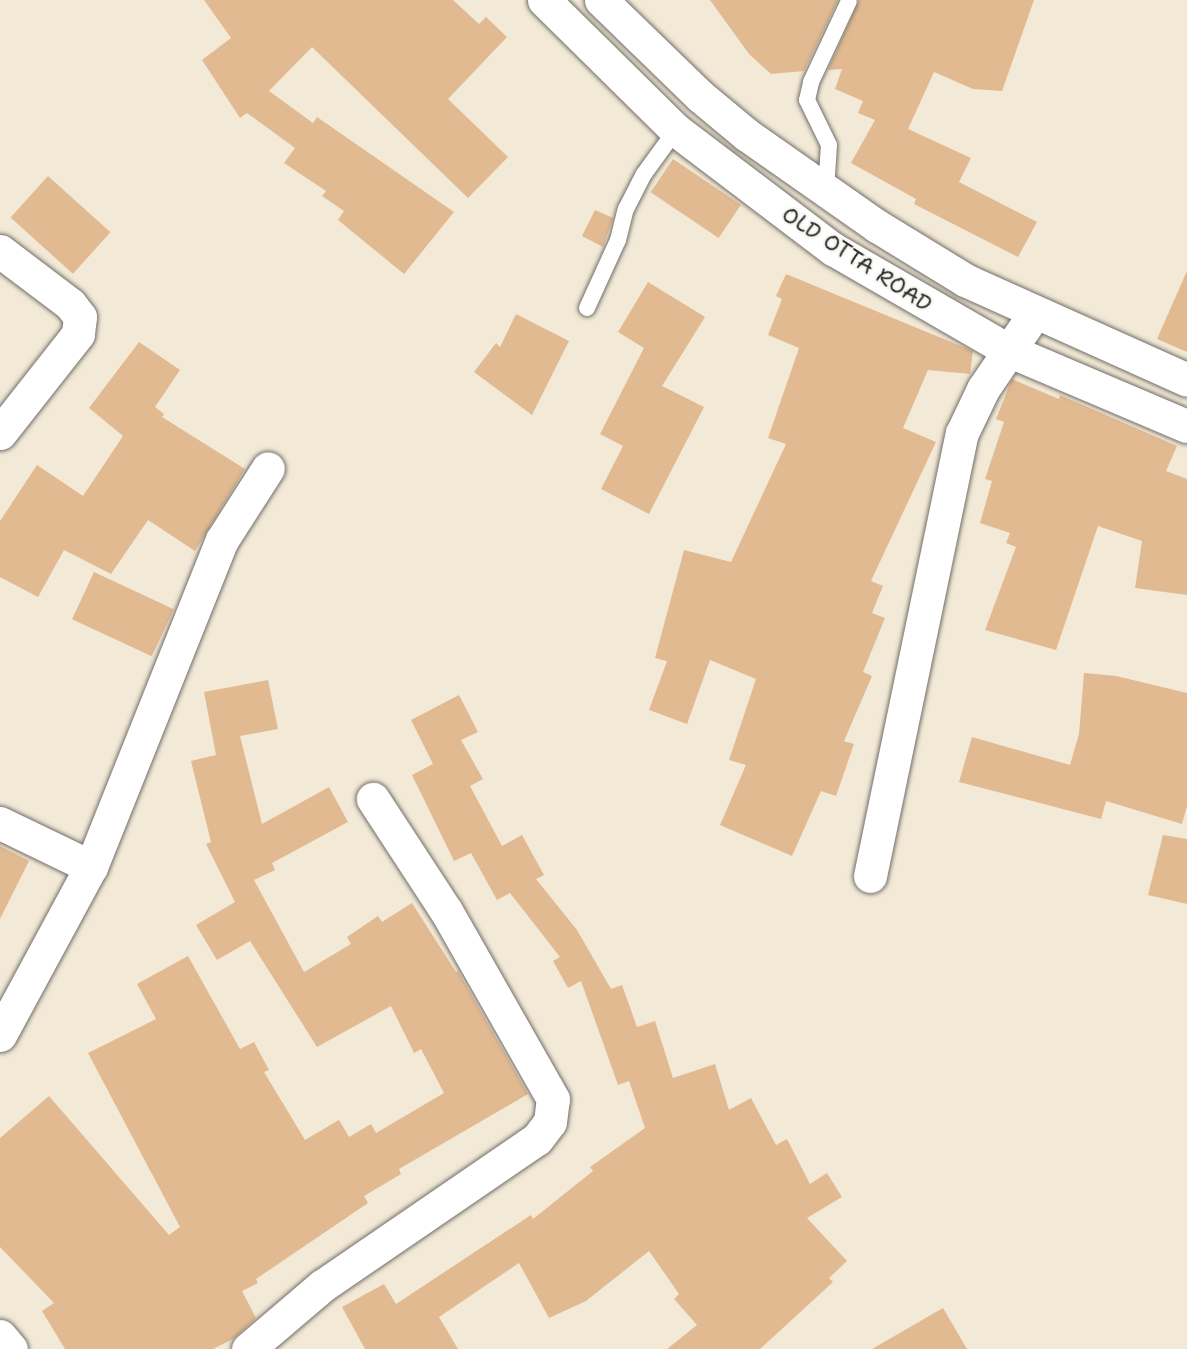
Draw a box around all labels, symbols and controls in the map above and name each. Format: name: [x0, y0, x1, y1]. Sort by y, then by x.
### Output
street label: OLD OTTA ROAD: [777, 201, 937, 317]

